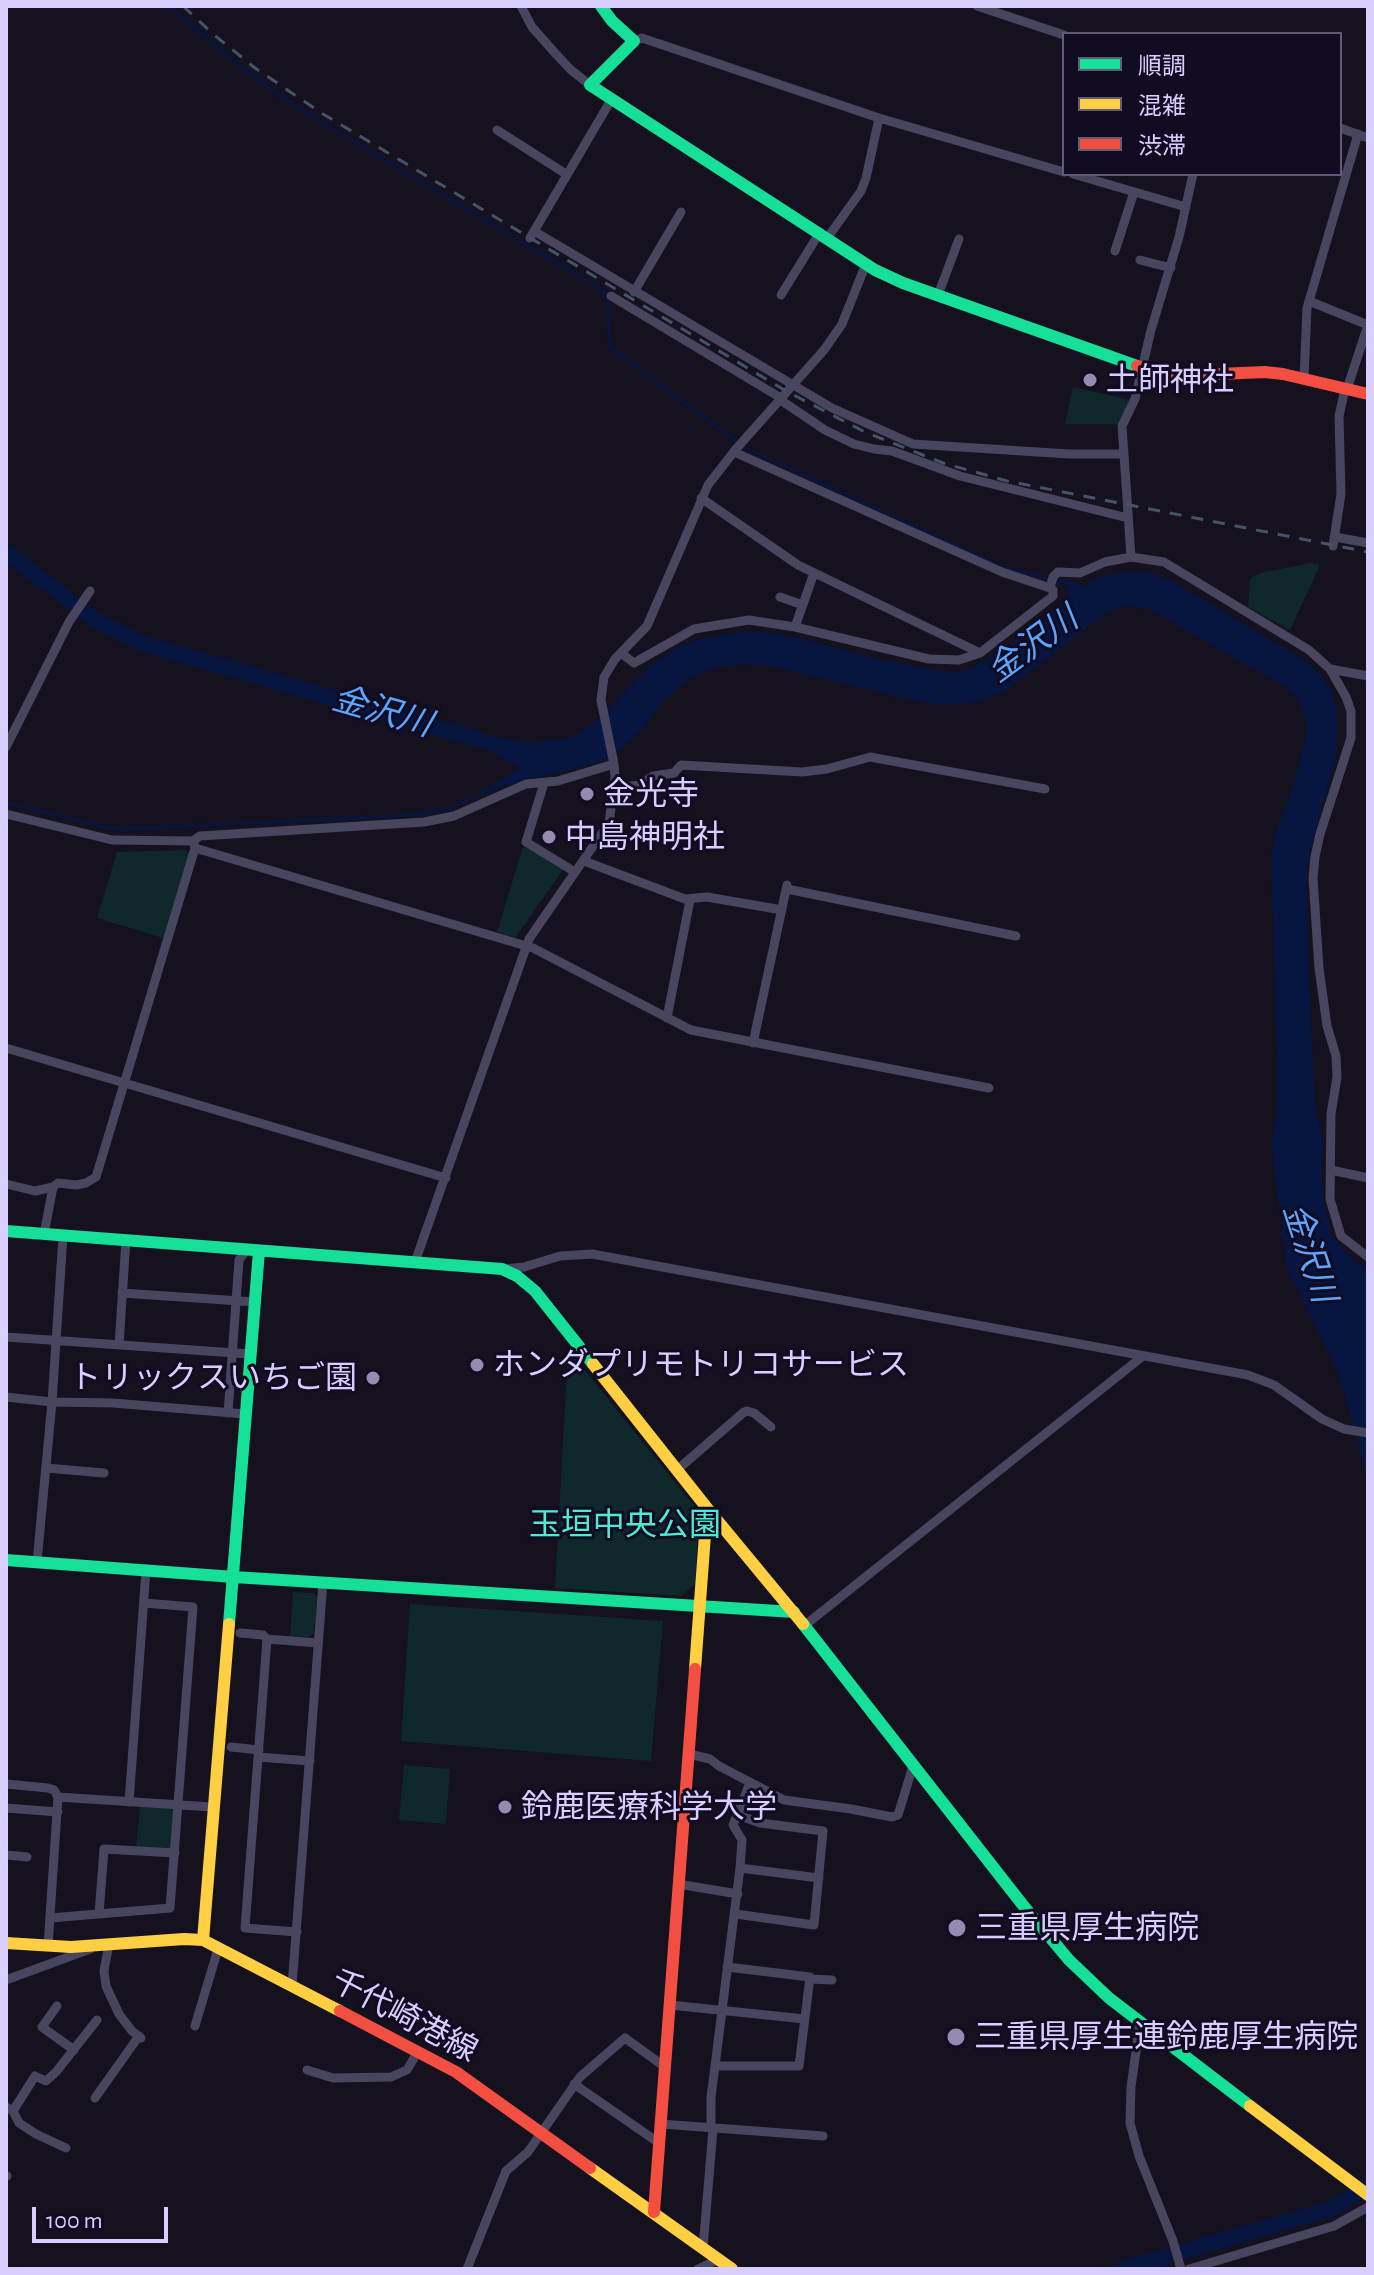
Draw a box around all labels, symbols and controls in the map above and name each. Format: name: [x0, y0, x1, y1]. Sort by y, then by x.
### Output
legend: [1062, 32, 1342, 176]
text: 順調: [1138, 55, 1186, 79]
text: 混雑: [1138, 95, 1186, 119]
text: 渋滞: [1138, 135, 1186, 159]
place label: 土師神社: [1106, 361, 1234, 399]
marker: 土師神社: [1081, 371, 1099, 389]
water label: 金沢川: [980, 599, 1086, 691]
water label: 金沢川: [327, 678, 437, 746]
place label: 金光寺: [603, 775, 699, 813]
marker: 金光寺: [578, 785, 596, 803]
place label: 中島神明社: [565, 818, 725, 856]
marker: 中島神明社: [540, 828, 558, 846]
water label: 金沢川: [1274, 1198, 1344, 1308]
place label: ホンダプリモトリコサービス: [493, 1346, 909, 1384]
marker: ホンダプリモトリコサービス: [468, 1356, 486, 1374]
place label: トリックスいちご園: [69, 1359, 357, 1397]
marker: トリックスいちご園: [364, 1369, 382, 1387]
park label: 玉垣中央公園: [529, 1506, 721, 1544]
place label: 鈴鹿医療科学大学: [521, 1788, 777, 1826]
marker: 鈴鹿医療科学大学: [496, 1798, 514, 1816]
place label: 三重県厚生病院: [975, 1909, 1199, 1947]
marker: 三重県厚生病院: [946, 1917, 968, 1939]
street label: 千代崎港線: [324, 1961, 484, 2071]
place label: 三重県厚生連鈴鹿厚生病院: [974, 2018, 1358, 2056]
marker: 三重県厚生連鈴鹿厚生病院: [945, 2026, 967, 2048]
scale bar: [36, 2191, 172, 2241]
text: 100 m: [46, 2209, 103, 2233]

